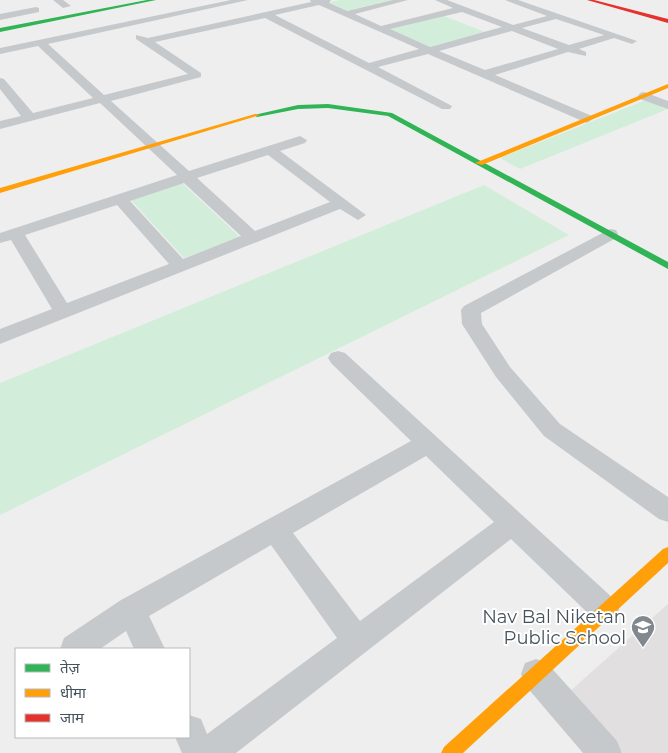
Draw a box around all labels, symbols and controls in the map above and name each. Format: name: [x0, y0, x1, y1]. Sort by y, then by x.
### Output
place label: Nav Bal Niketan Public School: [482, 606, 626, 649]
school or university icon: Nav Bal Niketan Public School: [630, 614, 656, 648]
legend: [15, 648, 190, 738]
text: तेज़: [60, 658, 81, 677]
text: धीमा: [60, 683, 87, 702]
text: जाम: [60, 708, 85, 727]

